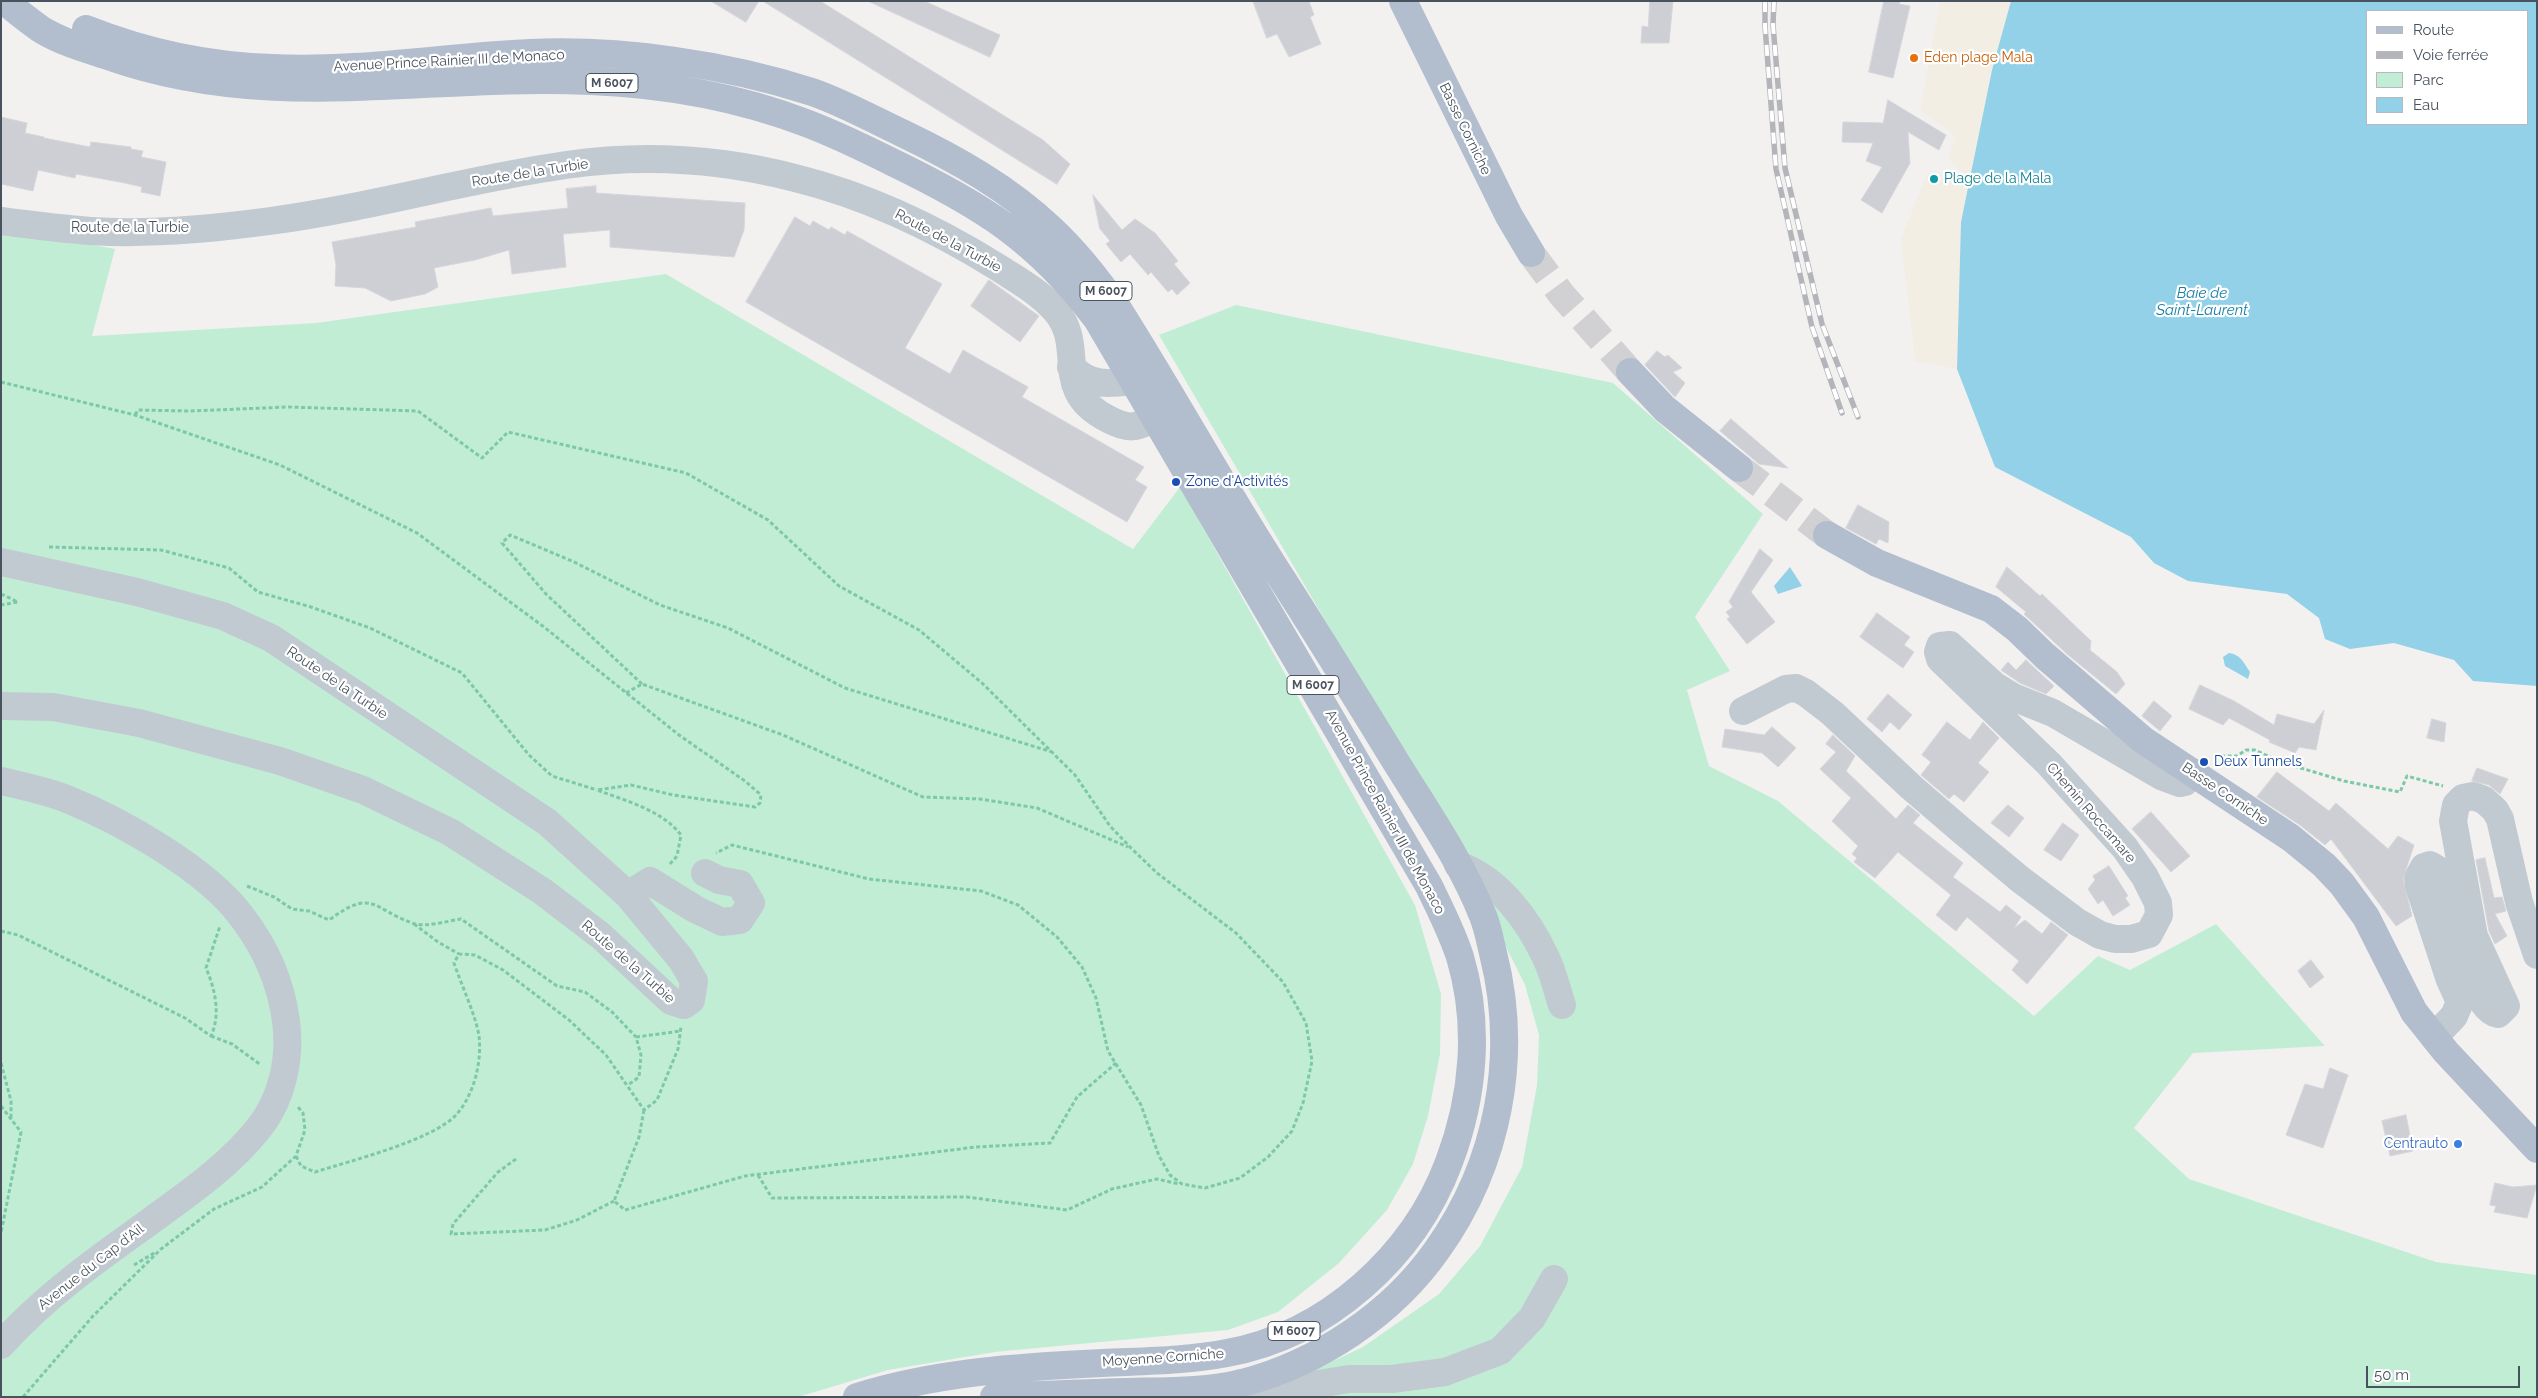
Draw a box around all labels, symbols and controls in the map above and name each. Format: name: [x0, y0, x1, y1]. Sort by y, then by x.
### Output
legend: [2366, 10, 2528, 125]
text: Route: [2413, 21, 2454, 39]
text: Voie ferrée: [2413, 46, 2488, 64]
street label: Avenue Prince Rainier III de Monaco: [333, 47, 565, 75]
place label: Eden plage Mala: [1924, 50, 2033, 66]
marker: Eden plage Mala: [1908, 52, 1920, 64]
text: Parc: [2413, 71, 2444, 89]
road number: M 6007: [586, 74, 638, 92]
street label: Basse Corniche: [1435, 80, 1495, 178]
text: Eau: [2413, 96, 2439, 114]
street label: Route de la Turbie: [470, 155, 590, 191]
place label: Plage de la Mala: [1944, 171, 2051, 187]
marker: Plage de la Mala: [1928, 173, 1940, 185]
street label: Route de la Turbie: [892, 206, 1004, 276]
street label: Route de la Turbie: [71, 220, 189, 236]
road number: M 6007: [1080, 282, 1132, 300]
water label: Baie de Saint-Laurent: [2156, 284, 2248, 319]
place label: Zone d'Activités: [1186, 474, 1288, 490]
marker: Zone d'Activités: [1170, 476, 1182, 488]
street label: Route de la Turbie: [283, 643, 391, 723]
road number: M 6007: [1287, 676, 1339, 694]
street label: Avenue Prince Rainier III de Monaco: [1322, 707, 1448, 917]
place label: Deux Tunnels: [2214, 754, 2302, 770]
marker: Deux Tunnels: [2198, 756, 2210, 768]
street label: Chemin Roccamare: [2043, 759, 2139, 867]
street label: Basse Corniche: [2179, 759, 2271, 829]
street label: Route de la Turbie: [578, 917, 678, 1007]
place label: Centrauto: [2384, 1136, 2448, 1152]
marker: Centrauto: [2452, 1138, 2464, 1150]
street label: Avenue du Cap d'Ail: [35, 1220, 147, 1314]
road number: M 6007: [1268, 1322, 1320, 1340]
street label: Moyenne Corniche: [1102, 1345, 1224, 1371]
scale bar: [2368, 1356, 2522, 1388]
text: 50 m: [2374, 1366, 2409, 1384]

